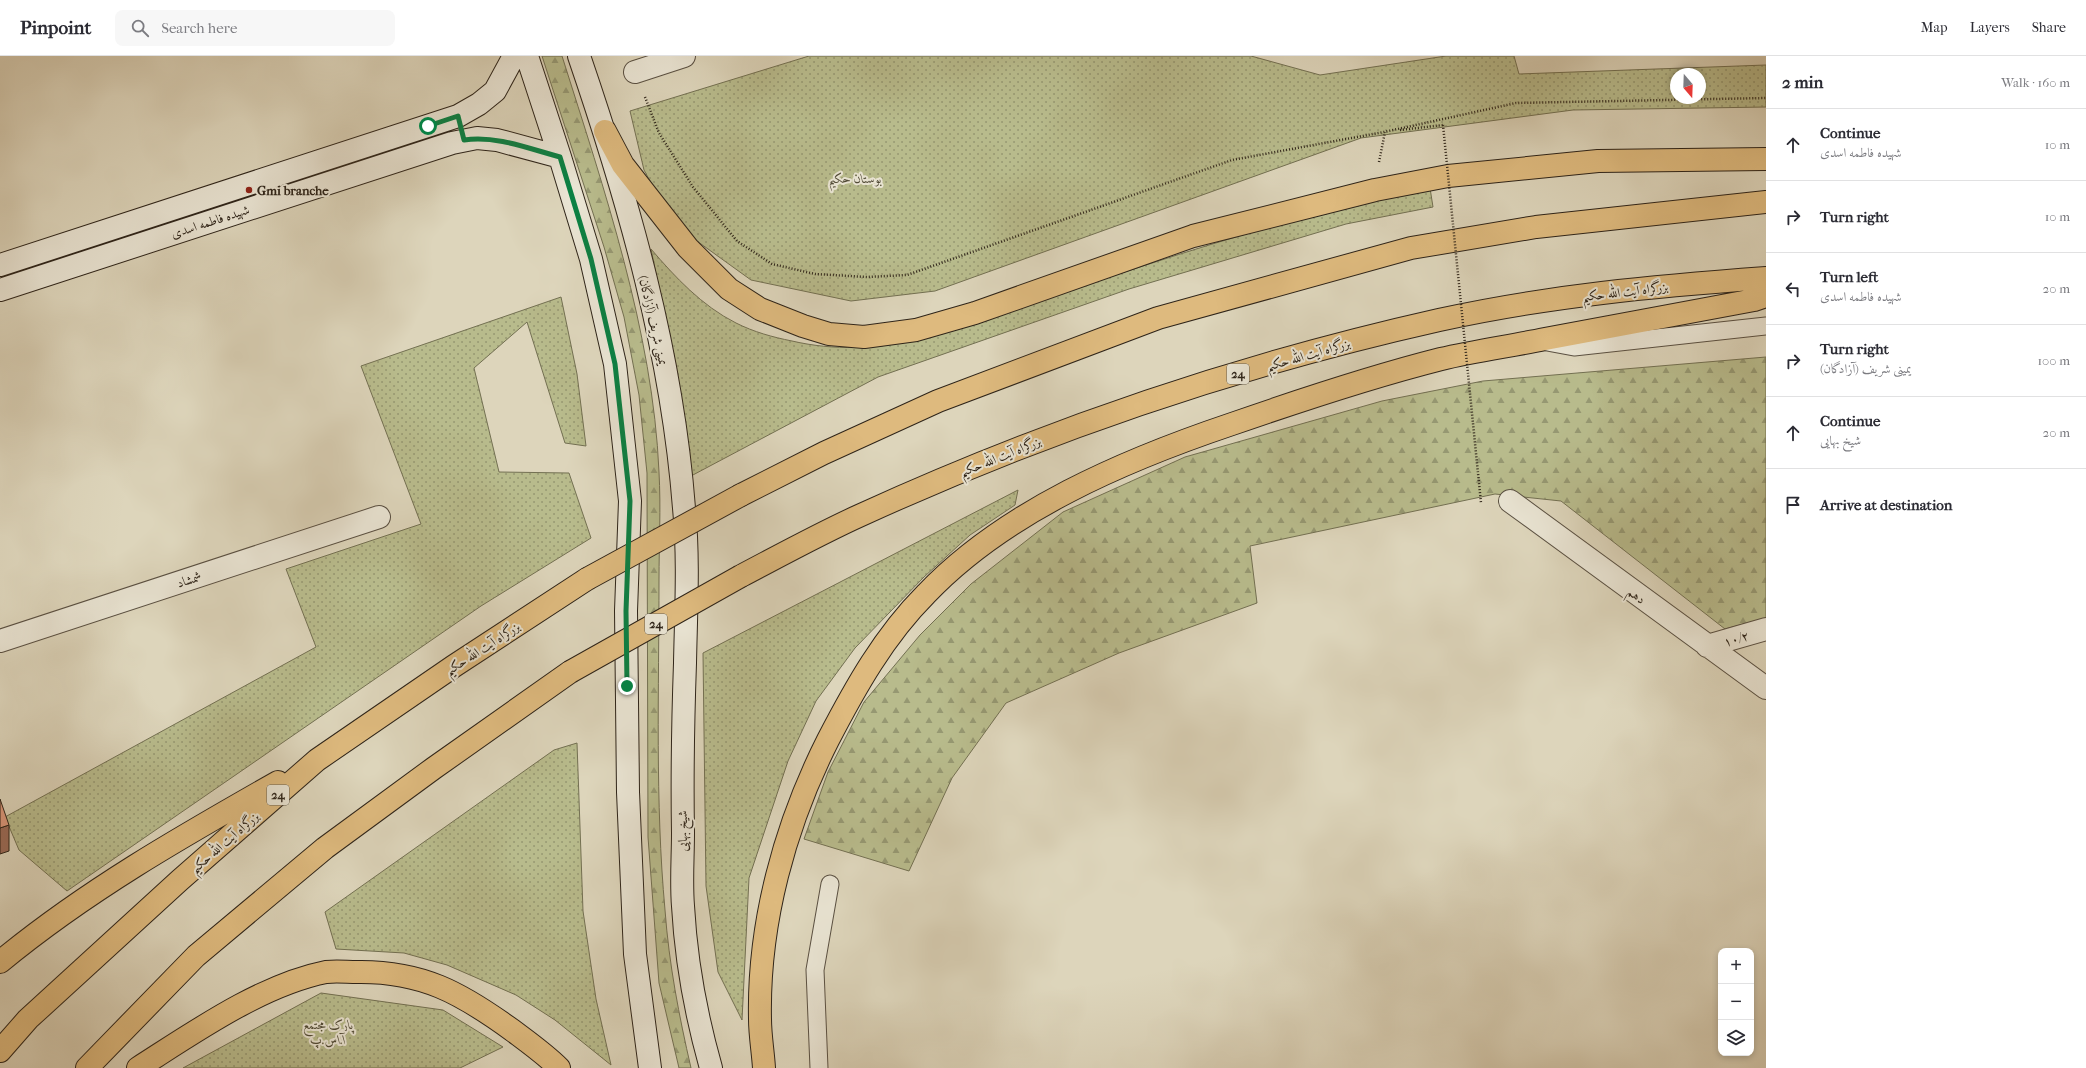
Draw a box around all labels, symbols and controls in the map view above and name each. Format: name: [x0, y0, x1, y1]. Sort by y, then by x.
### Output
search box: [115, 10, 395, 46]
text: Pinpoint: [20, 17, 91, 39]
icon: search: [129, 17, 151, 39]
text: Search here: [161, 19, 237, 37]
text: Map: [1921, 19, 1948, 36]
text: Layers: [1970, 19, 2010, 36]
text: Share: [2032, 19, 2066, 36]
north arrow: [1670, 68, 1706, 104]
text: 2 min: [1782, 72, 1823, 92]
text: Walk · 160 m: [2001, 75, 2070, 90]
route start: [419, 117, 437, 135]
text: Continue: [1820, 124, 1880, 142]
icon: ahead: [1782, 134, 1804, 156]
text: 10 m: [2045, 137, 2070, 152]
text: شهیده فاطمه اسدی: [1820, 145, 1902, 160]
park label: بوستان حکیم: [828, 171, 882, 192]
place label: Gmi branche: [257, 183, 329, 198]
marker: Gmi branche: [244, 185, 254, 195]
street label: شهیده فاطمه اسدی: [169, 202, 252, 242]
icon: right: [1782, 206, 1804, 228]
text: Turn right: [1820, 208, 1889, 226]
text: 10 m: [2045, 209, 2070, 224]
text: Turn left: [1820, 268, 1878, 286]
street label: یمینی شریف (آزادگان): [634, 274, 671, 367]
street label: بزرگراه آیت الله حکیم: [1581, 276, 1670, 310]
icon: left: [1782, 278, 1804, 300]
text: 20 m: [2043, 281, 2070, 296]
text: شهیده فاطمه اسدی: [1820, 289, 1902, 304]
street label: بزرگراه آیت الله حکیم: [1264, 332, 1354, 379]
text: Turn right: [1820, 340, 1889, 358]
icon: right: [1782, 350, 1804, 372]
text: 100 m: [2037, 353, 2070, 368]
text: یمینی شریف (آزادگان): [1820, 361, 1912, 376]
road number: 24: [1227, 364, 1249, 384]
text: Continue: [1820, 412, 1880, 430]
icon: ahead: [1782, 422, 1804, 444]
text: 20 m: [2043, 425, 2070, 440]
street label: بزرگراه آیت الله حکیم: [956, 430, 1046, 485]
text: شیخ بهایی: [1820, 433, 1861, 448]
icon: arrive: [1782, 494, 1804, 516]
text: Arrive at destination: [1820, 496, 1952, 514]
street label: شمشاد: [175, 568, 204, 591]
street label: دهم: [1622, 584, 1649, 611]
road number: 24: [645, 614, 667, 634]
street label: بزرگراه آیت الله حکیم: [440, 616, 526, 683]
street label: ۱۰/۲: [1722, 628, 1751, 649]
route end: [618, 677, 636, 695]
road number: 24: [267, 785, 289, 805]
street label: بزرگراه آیت الله حکیم: [185, 806, 266, 881]
street label: شیخ بهایی: [675, 810, 694, 852]
map controls: [1718, 948, 1754, 1056]
button: +: [1718, 948, 1754, 984]
button: −: [1718, 984, 1754, 1020]
park label: پارک مجتمع آ.اس.پ: [303, 1017, 355, 1049]
button: layers: [1718, 1020, 1754, 1056]

